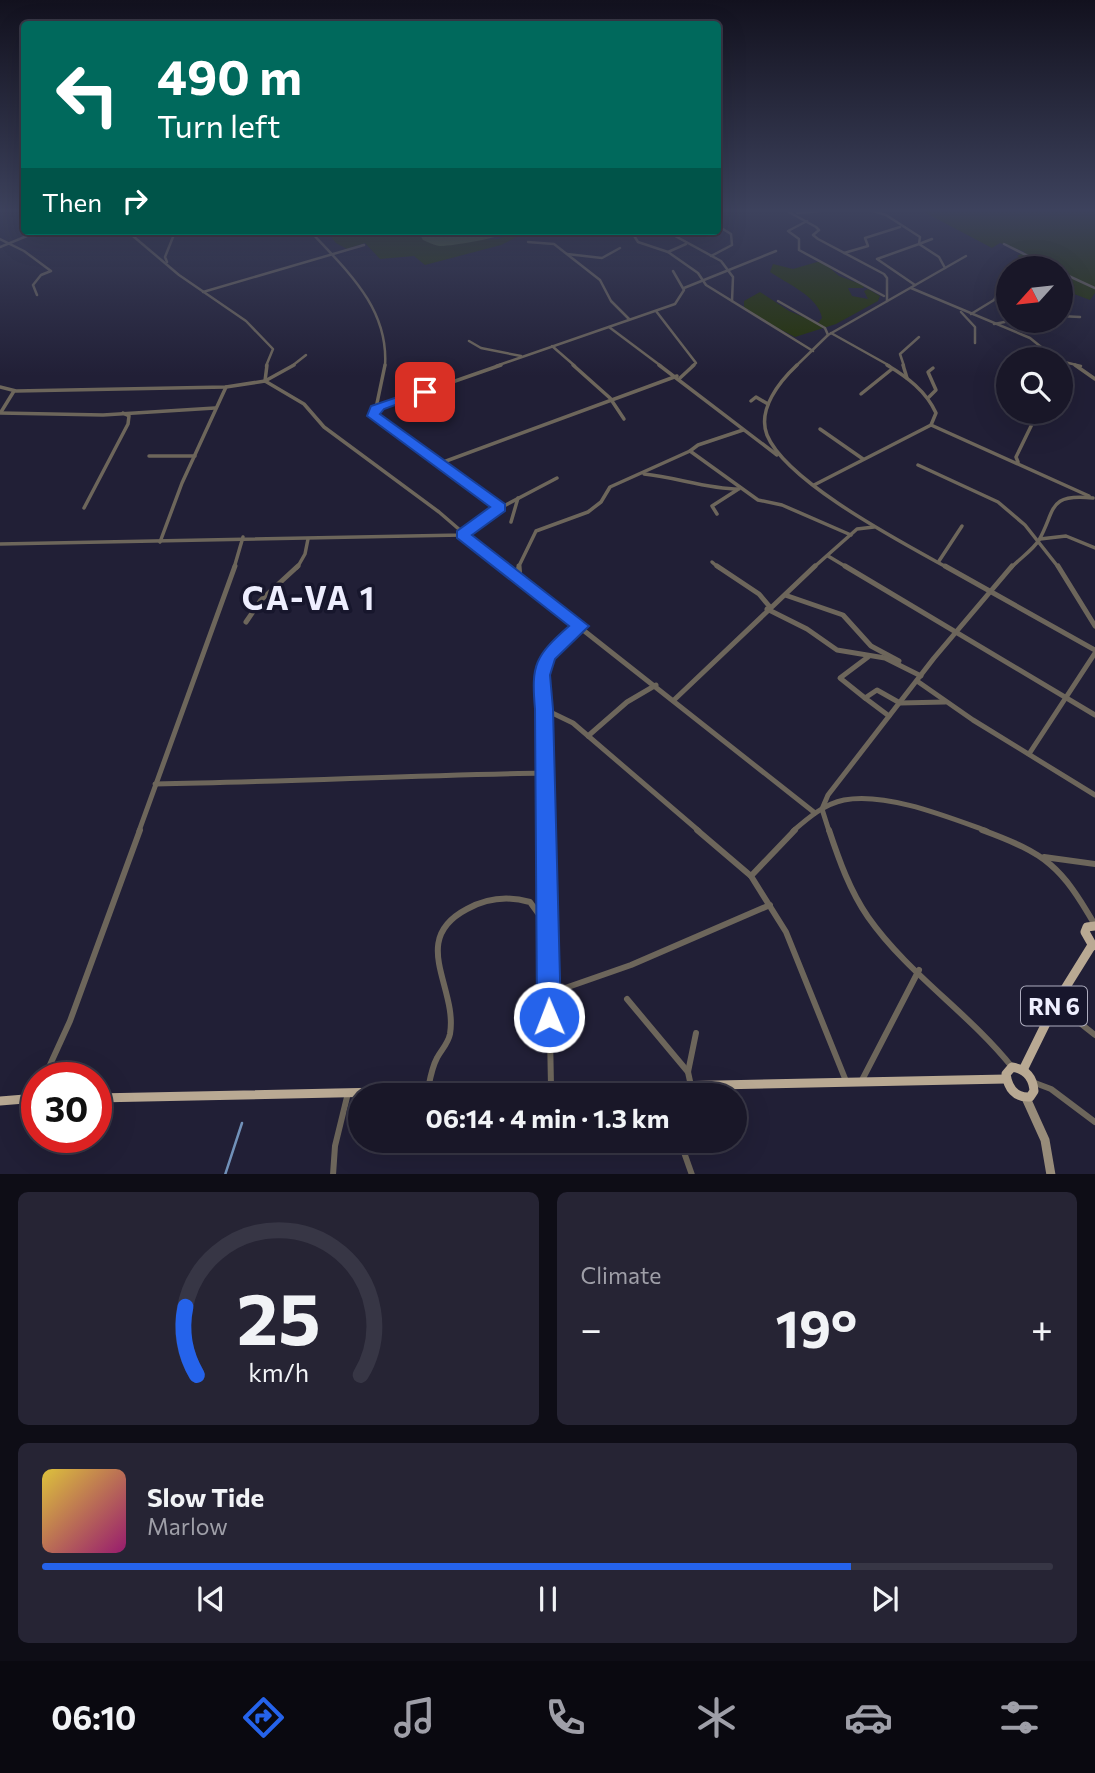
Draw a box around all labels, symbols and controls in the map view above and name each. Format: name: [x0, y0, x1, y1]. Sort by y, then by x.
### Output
text: 490 m: [157, 45, 302, 105]
icon: left: [42, 49, 133, 140]
text: Turn left: [157, 105, 281, 145]
icon: right: [116, 182, 154, 220]
text: Then: [42, 186, 102, 217]
north arrow: [996, 256, 1073, 332]
map controls: [996, 256, 1073, 424]
button: search: [996, 347, 1073, 424]
pin: [395, 362, 455, 422]
icon: arrive: [406, 373, 444, 411]
district label: CA-VA 1: [242, 577, 376, 617]
position arrow: [512, 980, 586, 1054]
road number: RN 6: [1021, 987, 1087, 1026]
speed limit sign: 30: [21, 1062, 112, 1153]
text: 06:14 · 4 min · 1.3 km: [426, 1102, 669, 1133]
text: Climate: [581, 1261, 662, 1289]
text: 25: [236, 1271, 320, 1360]
text: 19°: [776, 1295, 857, 1359]
text: −: [581, 1304, 602, 1351]
text: +: [1031, 1304, 1053, 1351]
text: km/h: [248, 1356, 309, 1386]
text: Slow Tide: [147, 1481, 264, 1512]
text: Marlow: [147, 1512, 228, 1540]
icon: previous: [192, 1580, 230, 1618]
icon: pause: [529, 1580, 567, 1618]
icon: next: [866, 1580, 904, 1618]
icon: directions: [239, 1693, 288, 1742]
icon: music: [390, 1693, 439, 1742]
icon: phone: [541, 1693, 590, 1742]
icon: climate: [692, 1693, 741, 1742]
icon: car: [844, 1693, 893, 1742]
icon: filters: [995, 1693, 1044, 1742]
text: 06:10: [51, 1697, 136, 1737]

